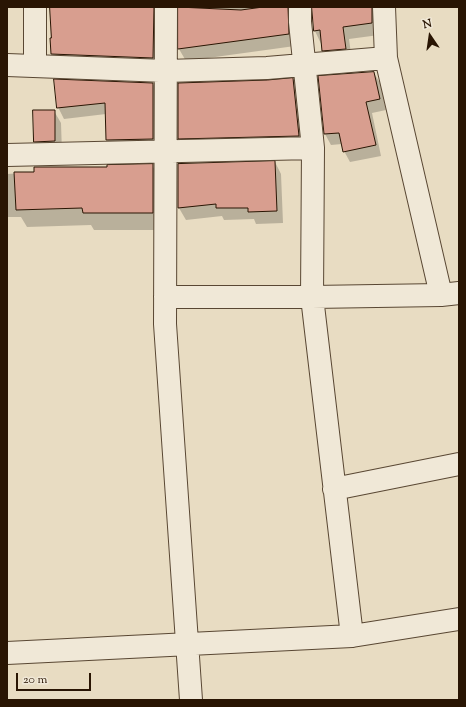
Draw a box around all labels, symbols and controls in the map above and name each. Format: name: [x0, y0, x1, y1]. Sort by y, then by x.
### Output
north arrow: [410, 16, 450, 56]
text: N: [421, 16, 433, 33]
scale bar: [18, 665, 93, 691]
text: 20 m: [23, 671, 47, 689]

